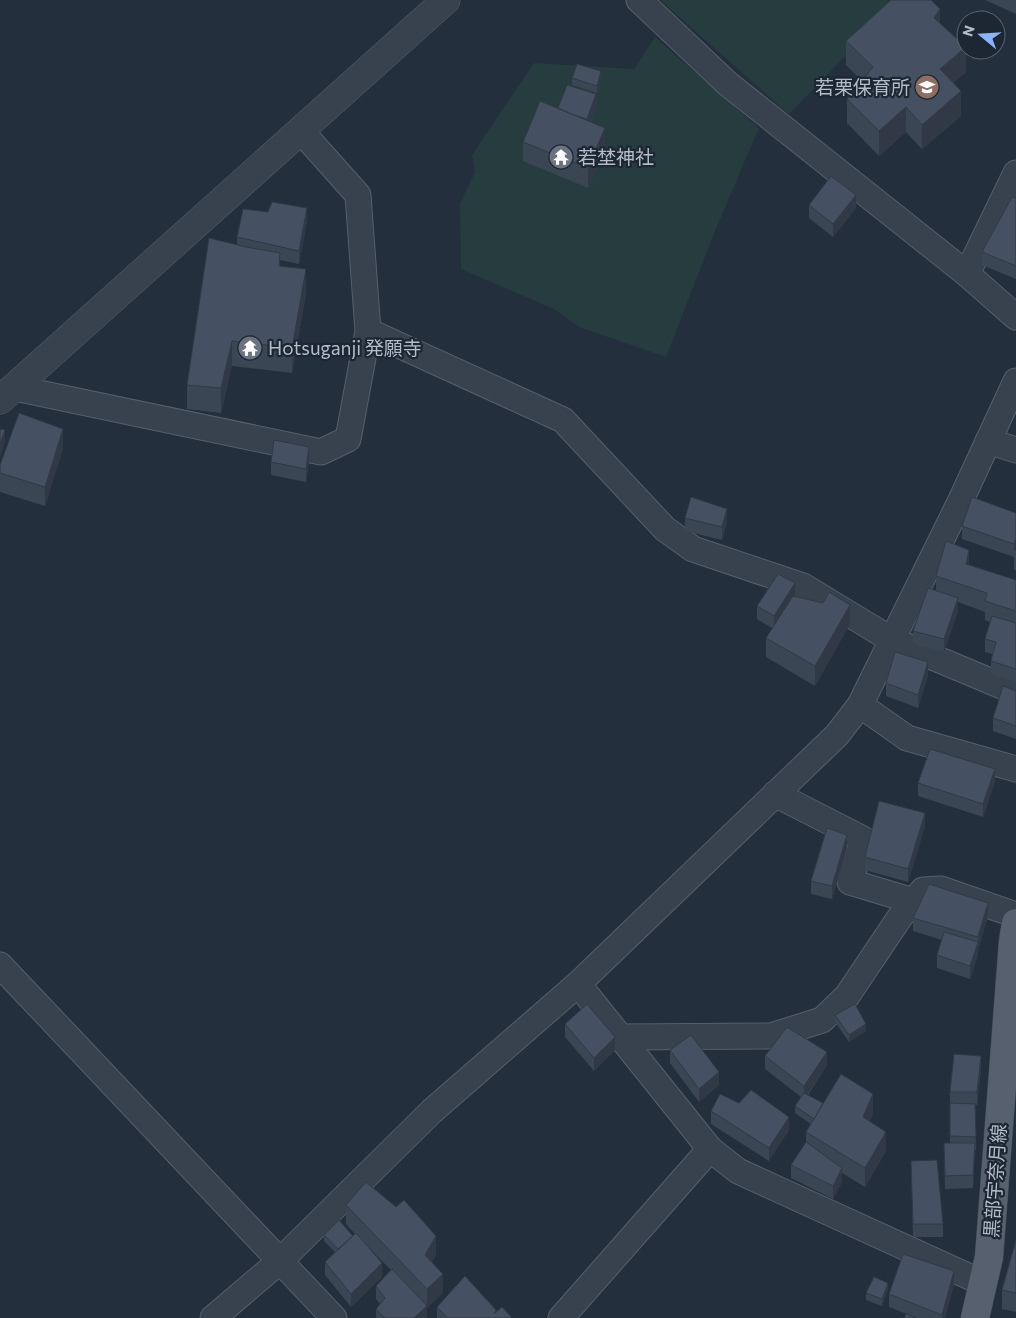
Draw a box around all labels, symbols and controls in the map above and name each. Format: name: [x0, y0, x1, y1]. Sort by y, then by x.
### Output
north arrow: [956, 10, 1006, 60]
text: N: [958, 23, 978, 38]
school or university icon: 若栗保育所: [914, 74, 940, 100]
place label: 若栗保育所: [815, 75, 910, 98]
temple icon: 若埜神社: [548, 144, 574, 170]
place label: 若埜神社: [578, 145, 654, 168]
temple icon: Hotsuganji 発願寺: [237, 335, 263, 361]
place label: Hotsuganji 発願寺: [268, 336, 422, 359]
street label: 黒部宇奈月線: [979, 1123, 1010, 1239]

